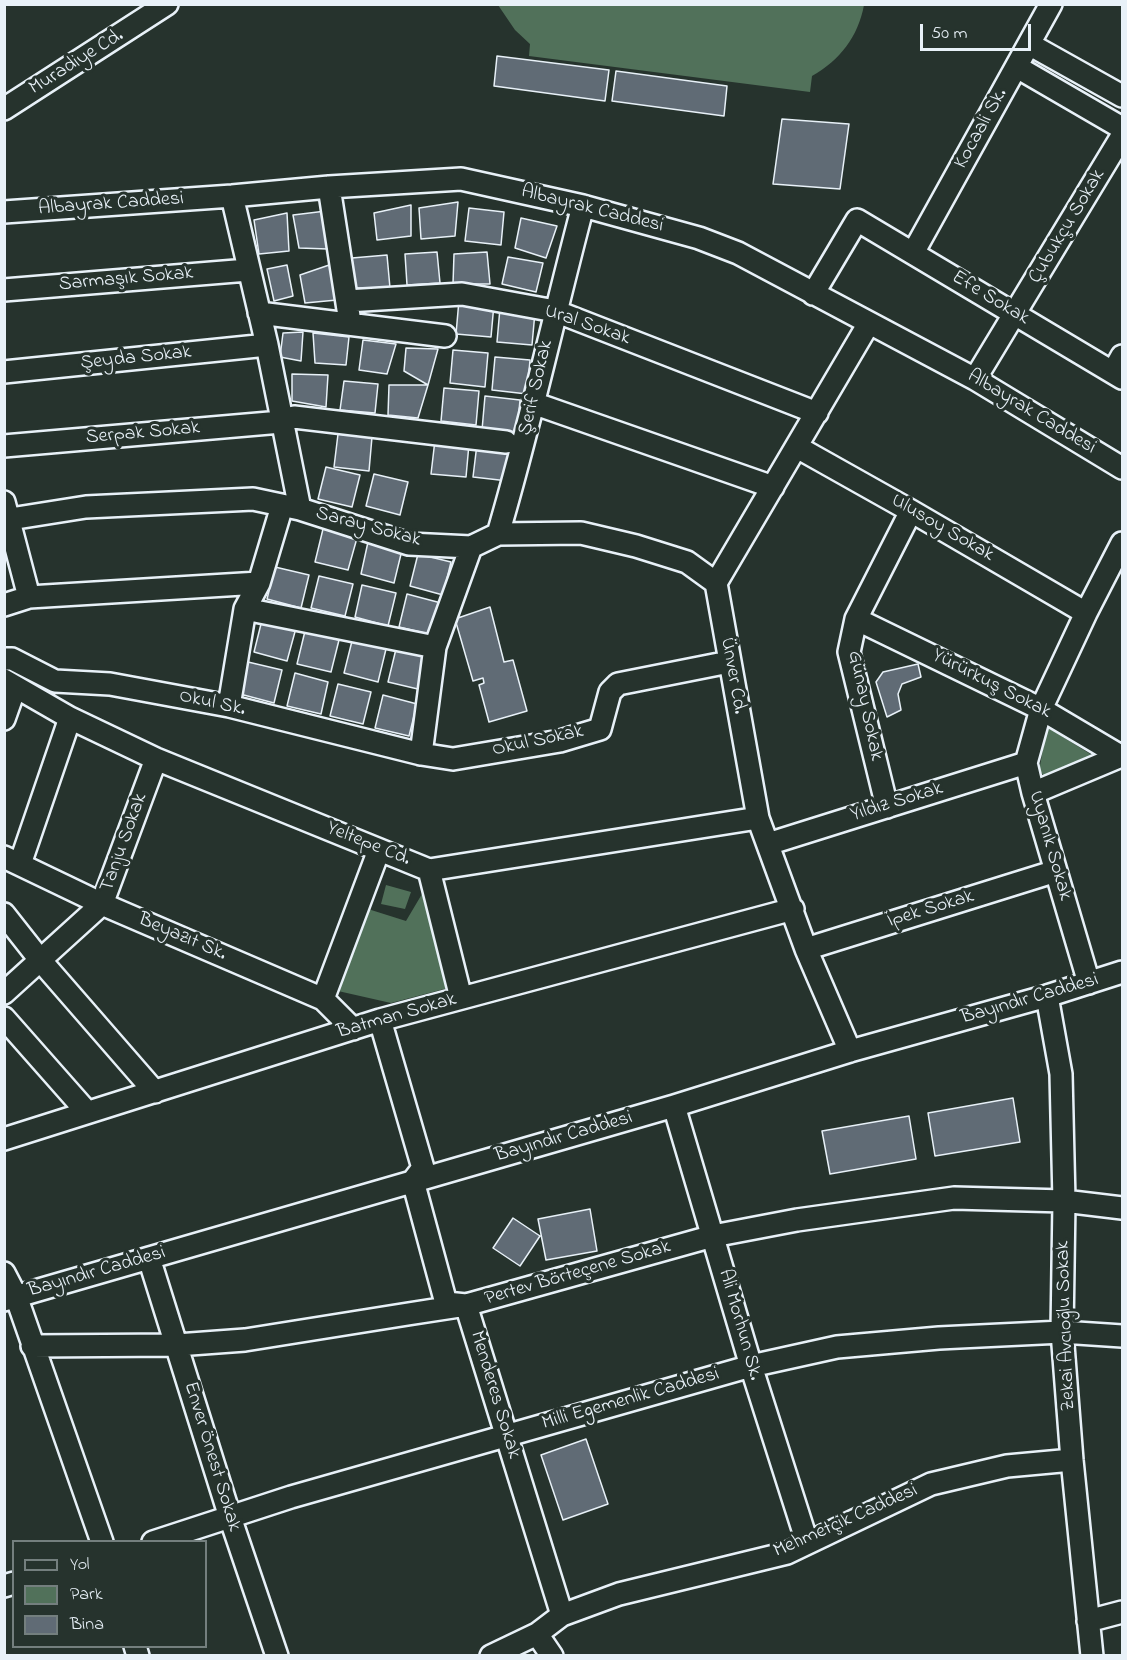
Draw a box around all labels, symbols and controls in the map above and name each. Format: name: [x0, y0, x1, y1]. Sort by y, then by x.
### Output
scale bar: [923, 12, 1034, 50]
text: 50 m: [931, 21, 968, 47]
street label: Muradiye Cd.: [25, 25, 129, 101]
street label: Kocaali Sk.: [950, 85, 1014, 173]
street label: Çubukçu Sokak: [1024, 165, 1112, 289]
street label: Albayrak Caddesi: [518, 181, 666, 239]
street label: Albayrak Caddesi: [37, 188, 185, 222]
street label: Sarmaşık Sokak: [58, 262, 194, 298]
street label: Efe Sokak: [947, 266, 1033, 332]
street label: Ural Sokak: [541, 300, 633, 352]
street label: Şerif Sokak: [514, 338, 560, 438]
street label: Şeyda Sokak: [79, 341, 193, 377]
street label: Albayrak Caddesi: [962, 365, 1100, 461]
street label: Serpak Sokak: [85, 417, 201, 451]
street label: Ulusoy Sokak: [886, 490, 998, 568]
street label: Saray Sokak: [313, 502, 423, 554]
street label: Ünver Cd.: [713, 636, 751, 716]
street label: Yürürkuş Sokak: [927, 645, 1055, 725]
street label: Günay Sokak: [841, 649, 887, 763]
street label: Okul Sk.: [177, 685, 247, 723]
street label: Okul Sokak: [490, 721, 586, 763]
street label: Yıldız Sokak: [848, 778, 946, 828]
street label: Uyanık Sokak: [1022, 789, 1076, 903]
street label: Tanju Sokak: [96, 790, 154, 896]
street label: Yeltepe Cd.: [323, 817, 413, 873]
street label: İpek Sokak: [885, 885, 977, 935]
street label: Beyazıt Sk.: [134, 909, 230, 967]
street label: Bayındır Caddesi: [959, 969, 1101, 1031]
street label: Batman Sokak: [335, 988, 459, 1046]
street label: Bayındır Caddesi: [493, 1107, 635, 1169]
street label: Pertev Börteçene Sokak: [482, 1236, 674, 1312]
street label: Zekai Avcıoğlu Sokak: [1052, 1240, 1082, 1412]
street label: Bayındır Caddesi: [26, 1242, 168, 1304]
street label: Ali Morhun Sk.: [712, 1267, 766, 1383]
street label: Menderes Sokak: [463, 1328, 525, 1462]
street label: Milli Egemenlik Caddesi: [540, 1363, 722, 1437]
street label: Enver Önest Sokak: [177, 1379, 245, 1535]
street label: Mehmetçik Caddesi: [770, 1480, 922, 1564]
legend: [12, 1540, 207, 1648]
text: Yol: [70, 1552, 90, 1578]
text: Park: [70, 1582, 103, 1608]
text: Bina: [70, 1612, 104, 1638]

